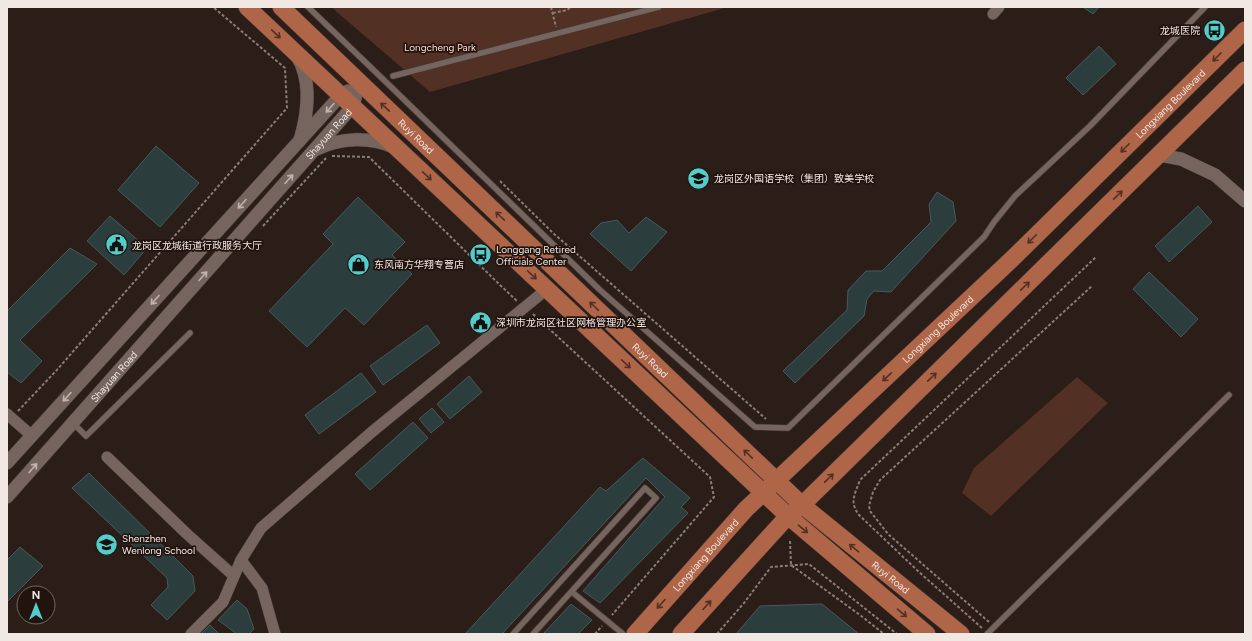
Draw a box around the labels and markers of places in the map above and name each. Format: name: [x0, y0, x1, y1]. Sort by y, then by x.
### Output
bus stop icon: 龙城医院: [1202, 17, 1228, 43]
place label: 龙城医院: [1160, 24, 1200, 37]
school or university icon: 龙岗区外国语学校（集团）致美学校: [685, 165, 711, 191]
place label: 龙岗区外国语学校（集团）致美学校: [714, 172, 874, 185]
public building icon: 龙岗区龙城街道行政服务大厅: [104, 232, 130, 258]
place label: 龙岗区龙城街道行政服务大厅: [132, 239, 262, 252]
bus stop icon: Longgang Retired Officials Center: [468, 242, 494, 268]
place label: Longgang Retired Officials Center: [496, 243, 576, 268]
shop icon: 东风南方华翔专营店: [345, 251, 371, 277]
place label: 东风南方华翔专营店: [374, 258, 464, 271]
public building icon: 深圳市龙岗区社区网格管理办公室: [467, 309, 493, 335]
place label: 深圳市龙岗区社区网格管理办公室: [496, 316, 646, 329]
school or university icon: Shenzhen Wenlong School: [94, 531, 120, 557]
place label: Shenzhen Wenlong School: [122, 532, 195, 557]

